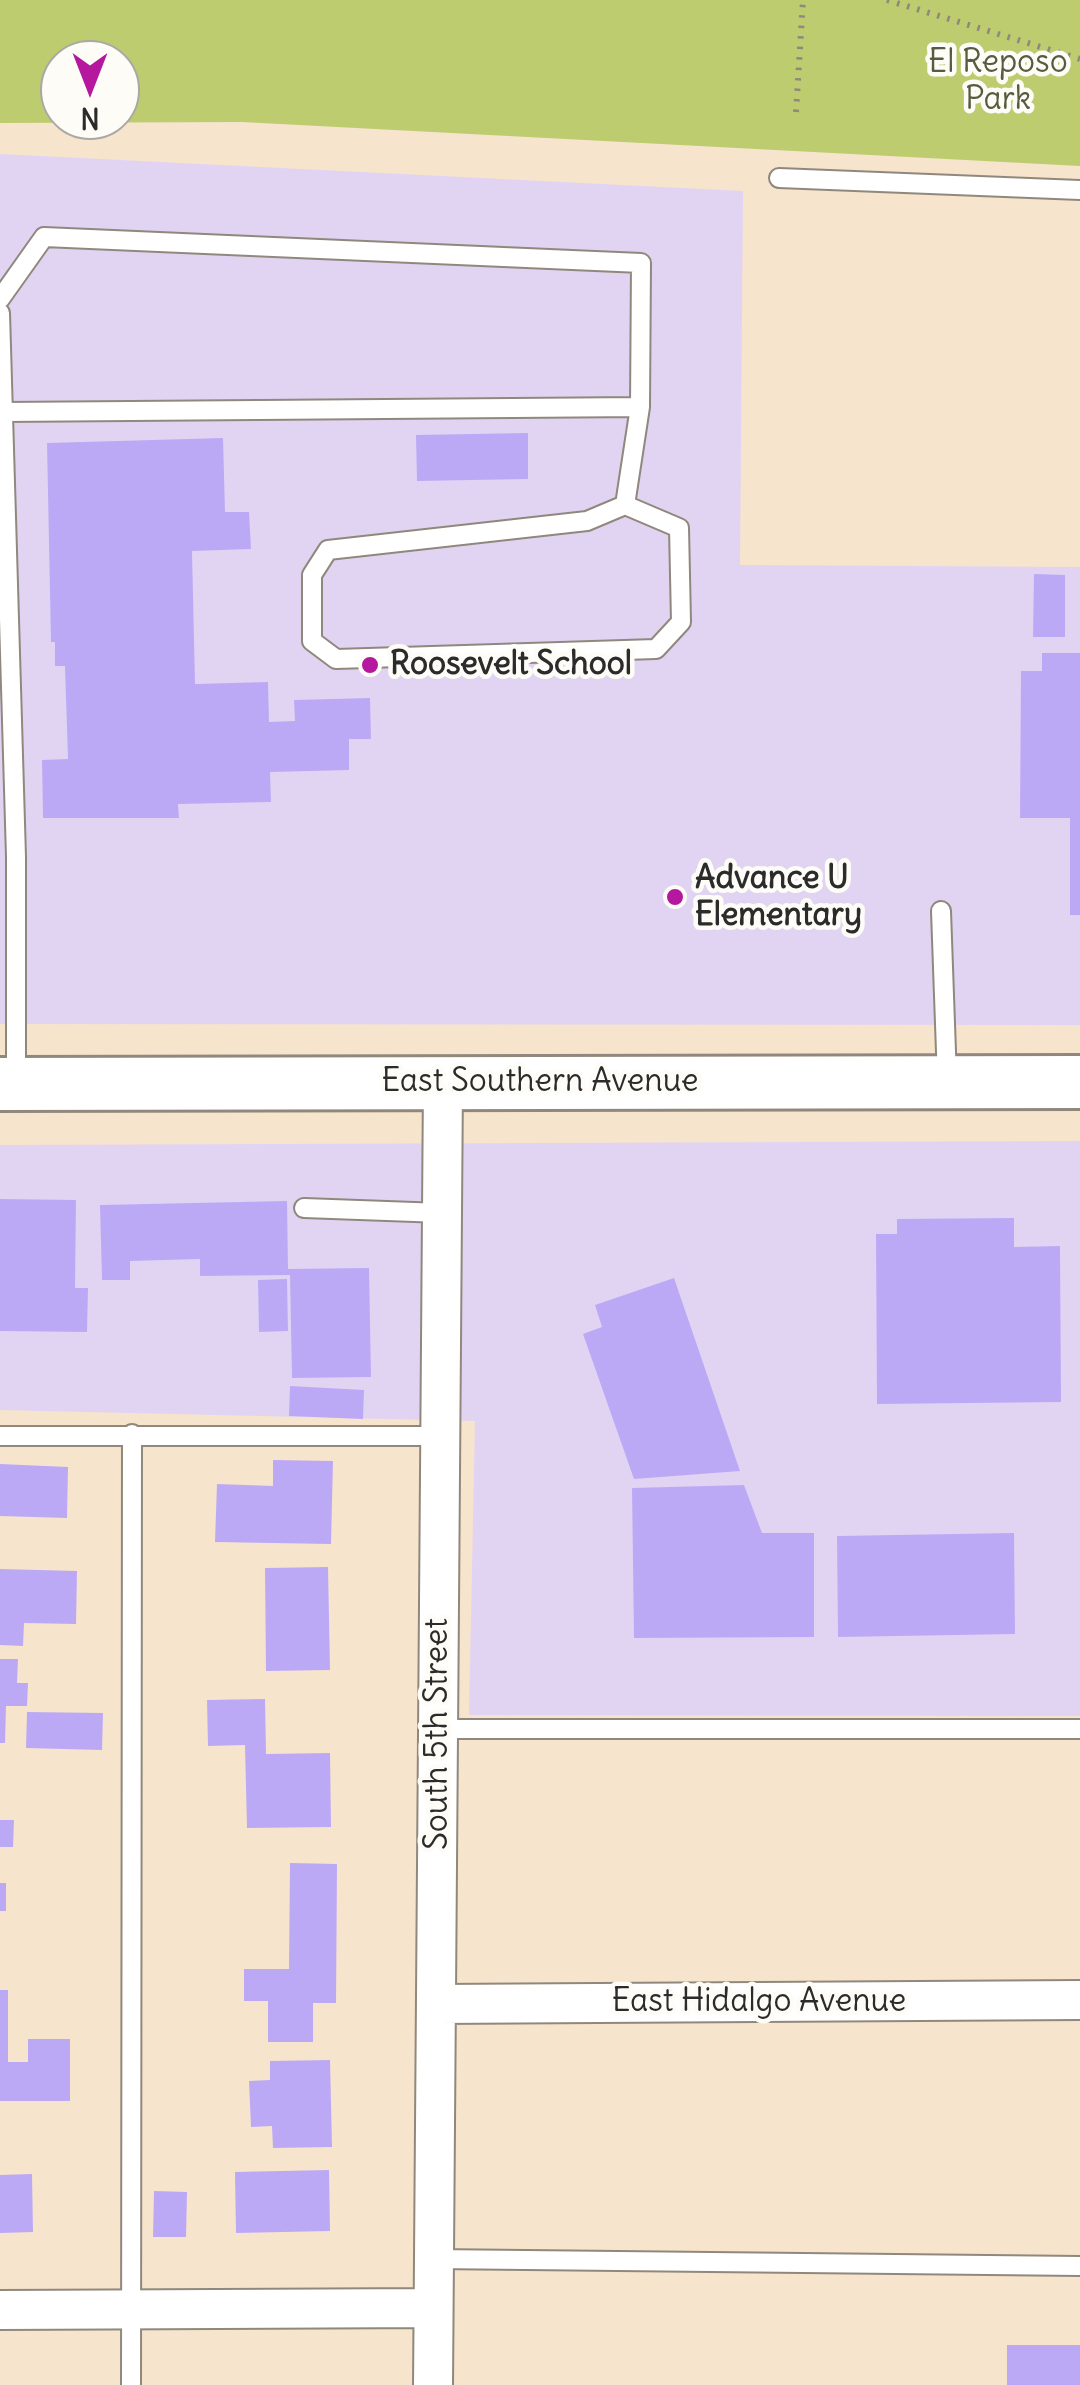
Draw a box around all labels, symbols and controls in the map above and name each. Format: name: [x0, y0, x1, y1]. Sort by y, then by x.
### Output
north arrow: [40, 40, 140, 140]
park label: El Reposo Park: [928, 44, 1068, 119]
text: N: [80, 100, 100, 136]
place label: Roosevelt School: [390, 646, 632, 684]
marker: Roosevelt School: [359, 654, 381, 676]
place label: Advance U Elementary: [695, 860, 862, 935]
marker: Advance U Elementary: [664, 886, 686, 908]
street label: East Southern Avenue: [382, 1063, 698, 1101]
street label: South 5th Street: [419, 1618, 457, 1850]
street label: East Hidalgo Avenue: [612, 1983, 906, 2021]

